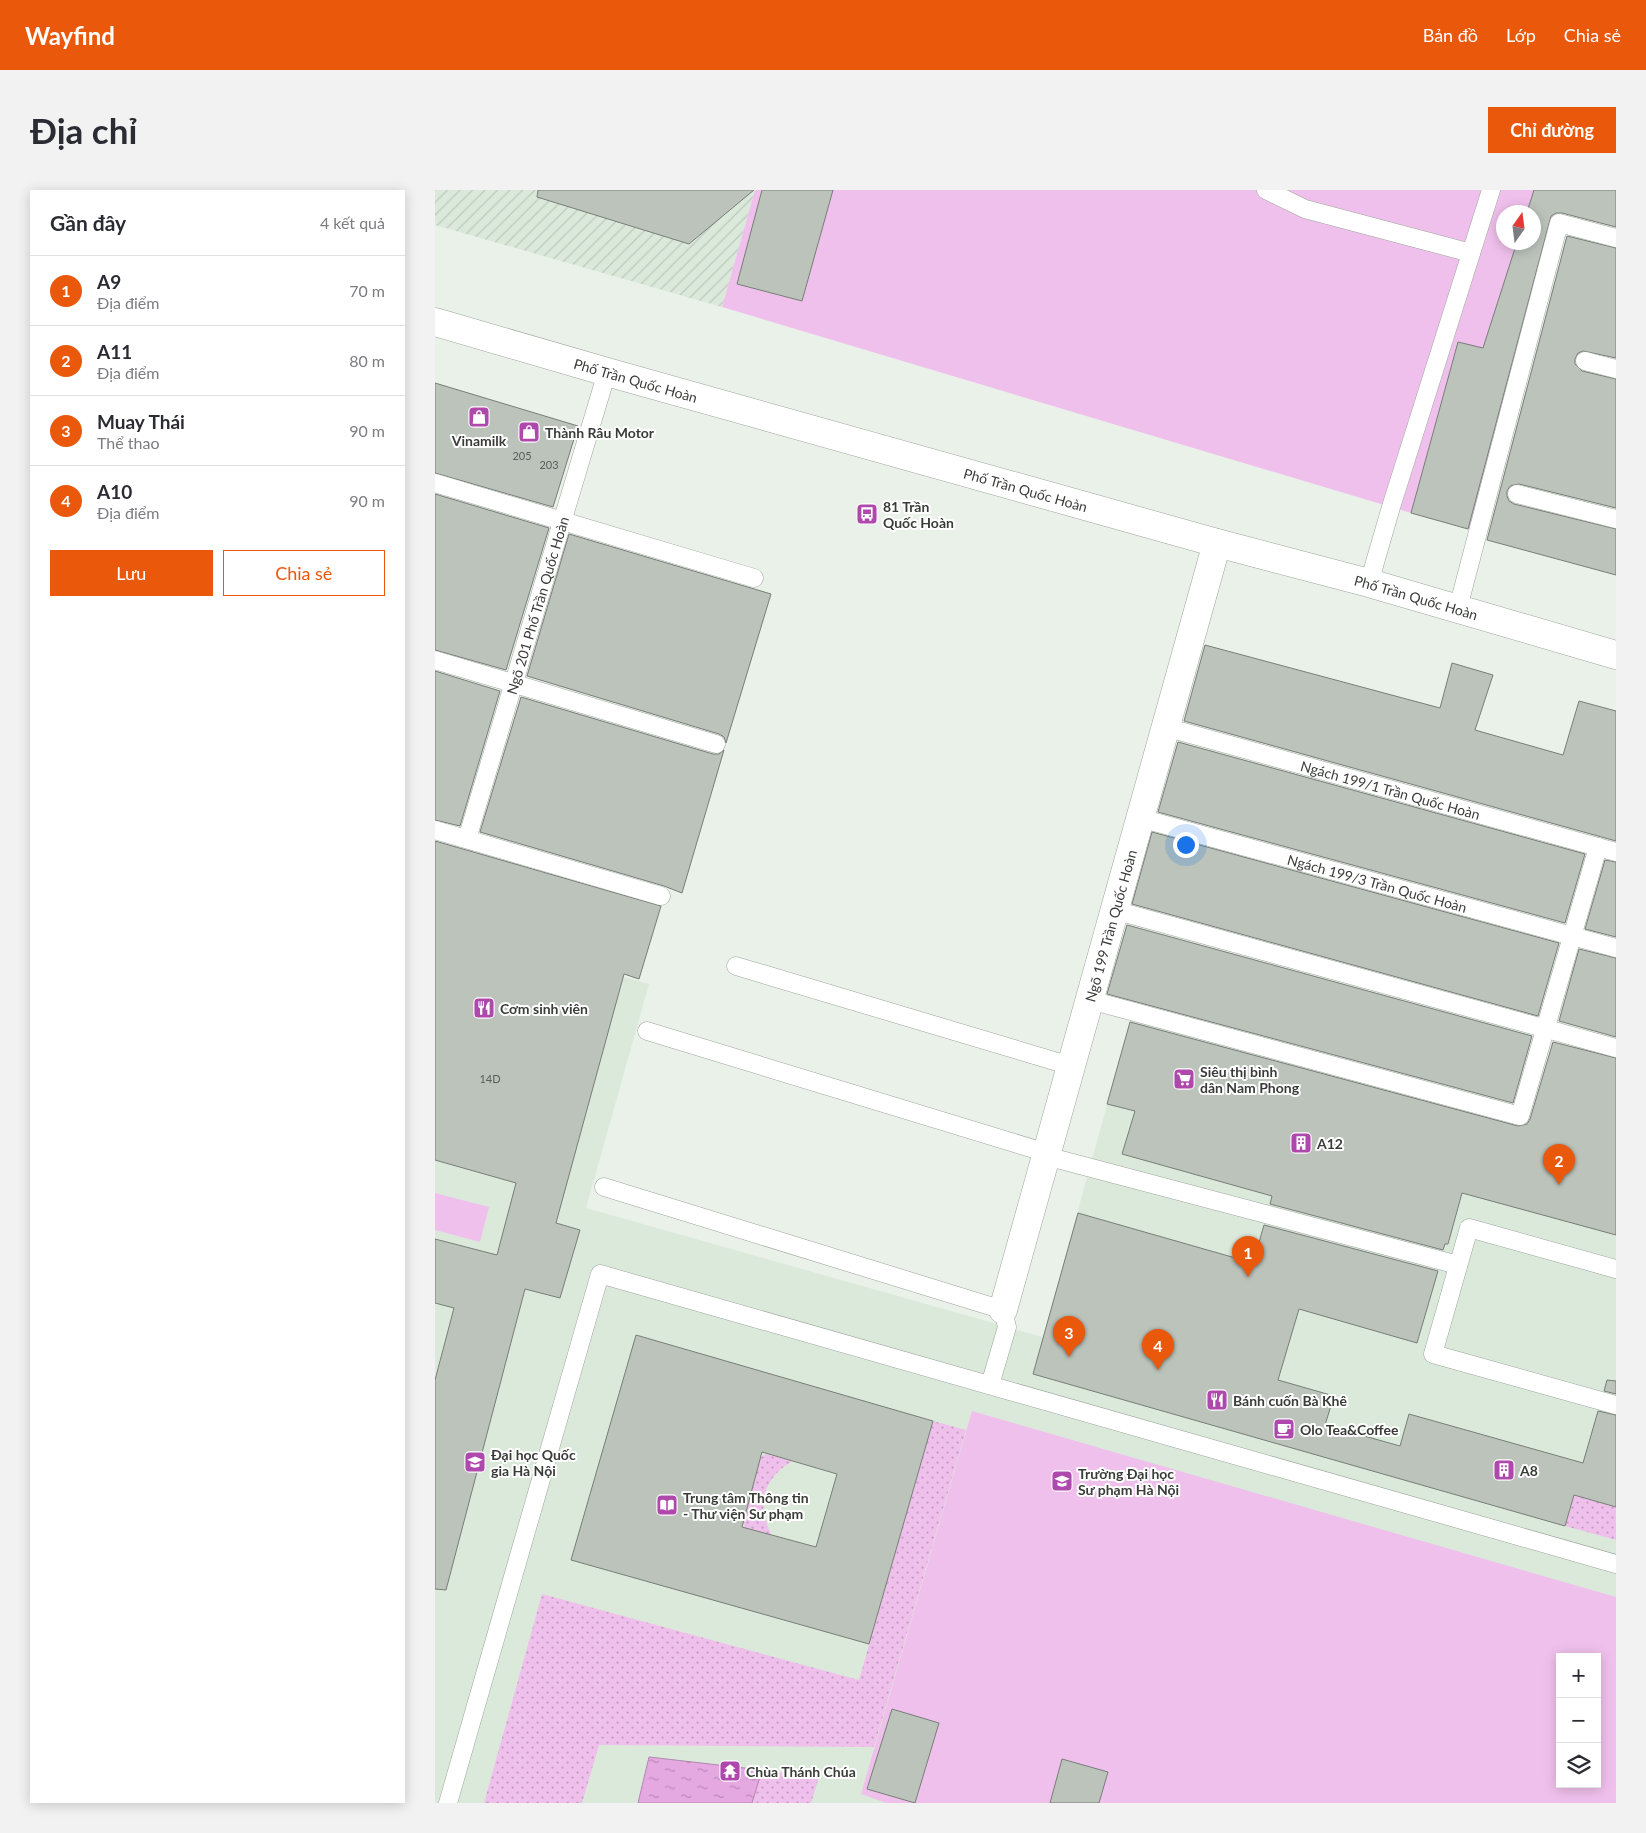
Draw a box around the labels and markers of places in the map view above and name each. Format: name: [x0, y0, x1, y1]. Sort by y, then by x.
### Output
shop icon: Vinamilk: [467, 405, 491, 429]
shop icon: Thành Râu Motor: [517, 420, 541, 444]
place label: Thành Râu Motor: [545, 424, 655, 441]
place label: Vinamilk: [451, 432, 507, 449]
place label: 81 Trần Quốc Hoàn: [883, 498, 954, 531]
bus stop icon: 81 Trần Quốc Hoàn: [855, 502, 879, 526]
restaurant icon: Cơm sinh viên: [472, 996, 496, 1020]
place label: Cơm sinh viên: [500, 1000, 588, 1017]
place label: Siêu thị bình dân Nam Phong: [1200, 1063, 1300, 1096]
supermarket icon: Siêu thị bình dân Nam Phong: [1172, 1067, 1196, 1091]
building icon: A12: [1289, 1131, 1313, 1155]
place label: A12: [1316, 1135, 1343, 1152]
pin: 2: [1543, 1144, 1575, 1185]
pin: 1: [1232, 1236, 1264, 1277]
pin: 3: [1053, 1316, 1085, 1357]
pin: 4: [1142, 1329, 1174, 1370]
restaurant icon: Bánh cuốn Bà Khê: [1205, 1388, 1229, 1412]
place label: Bánh cuốn Bà Khê: [1233, 1392, 1347, 1409]
cafe icon: Olo Tea&Coffee: [1272, 1417, 1296, 1441]
place label: Olo Tea&Coffee: [1300, 1421, 1399, 1438]
place label: Đại học Quốc gia Hà Nội: [491, 1446, 576, 1479]
school or university icon: Đại học Quốc gia Hà Nội: [463, 1450, 487, 1474]
building icon: A8: [1492, 1458, 1516, 1482]
place label: A8: [1519, 1462, 1538, 1479]
place label: Trường Đại học Sư phạm Hà Nội: [1078, 1465, 1179, 1498]
school or university icon: Trường Đại học Sư phạm Hà Nội: [1050, 1469, 1074, 1493]
place label: Trung tâm Thông tin - Thư viện Sư phạm: [683, 1489, 809, 1522]
library icon: Trung tâm Thông tin - Thư viện Sư phạm: [655, 1493, 679, 1517]
temple icon: Chùa Thánh Chúa: [718, 1759, 742, 1783]
place label: Chùa Thánh Chúa: [746, 1763, 856, 1780]

